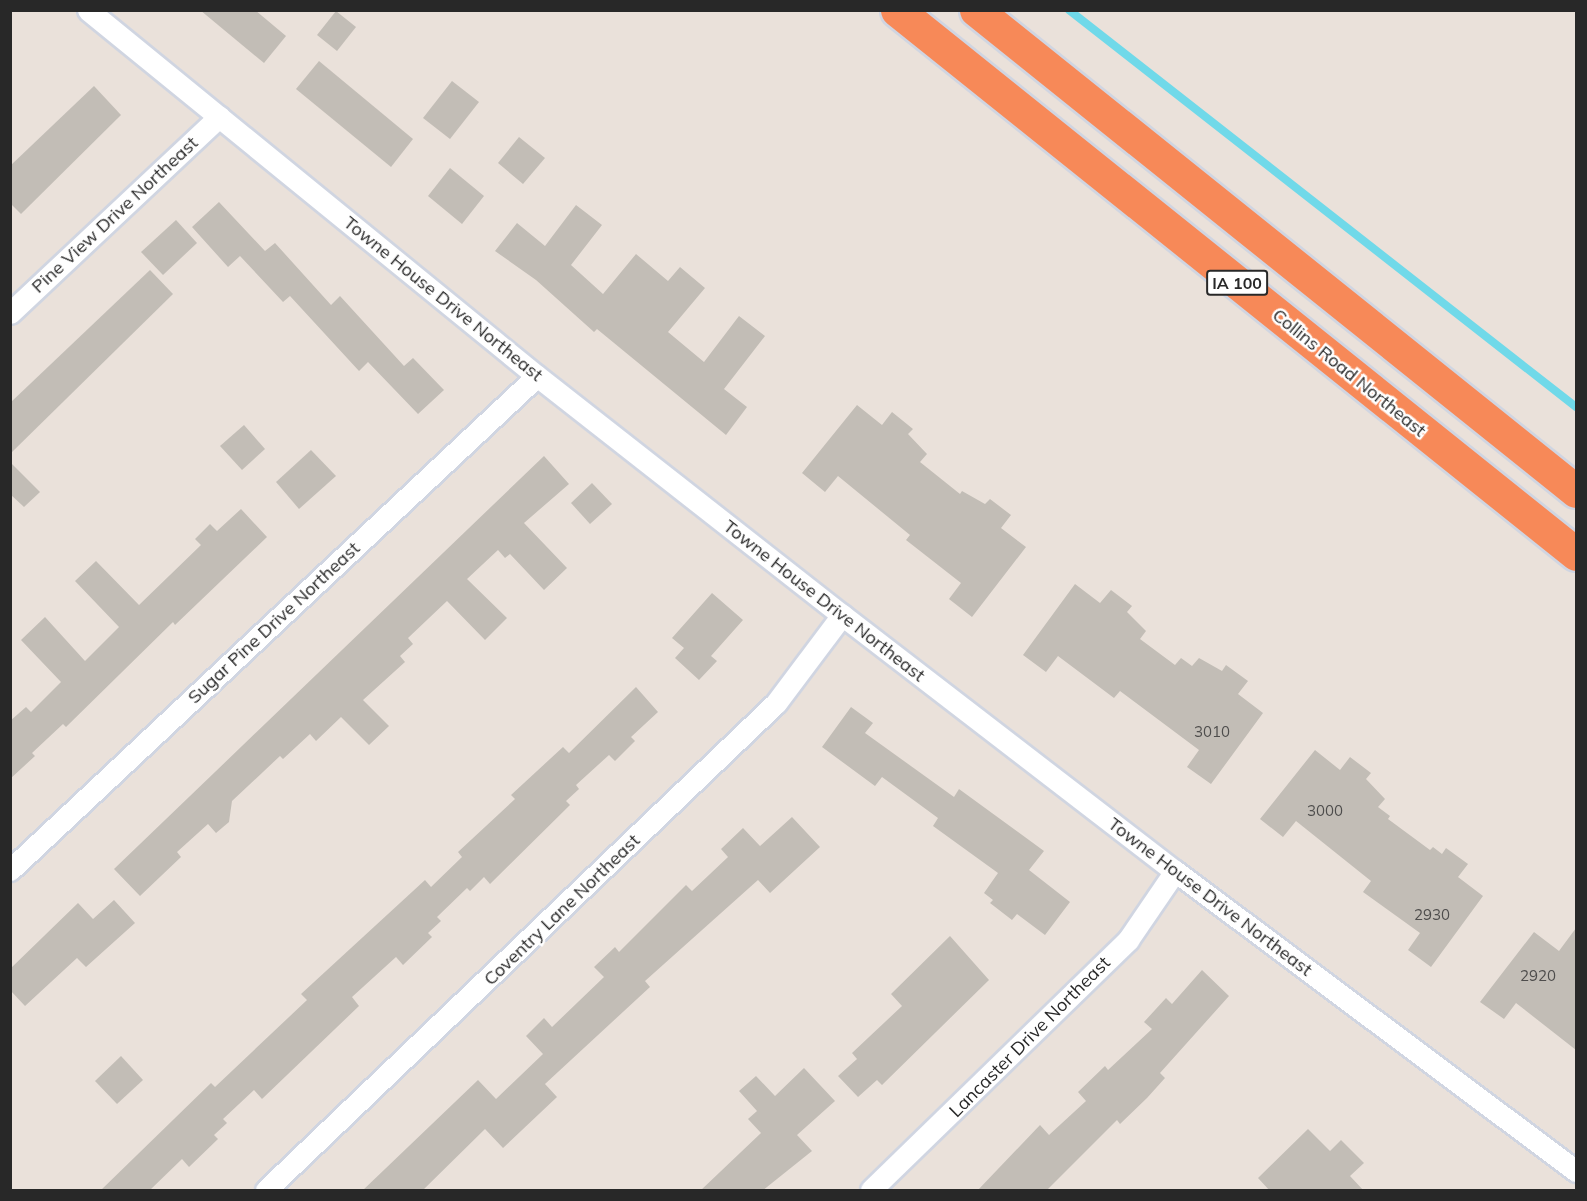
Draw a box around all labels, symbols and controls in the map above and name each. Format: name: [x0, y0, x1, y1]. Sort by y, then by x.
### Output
street label: Pine View Drive Northeast: [27, 132, 203, 298]
street label: Towne House Drive Northeast: [339, 212, 547, 386]
road number: IA 100: [1206, 270, 1268, 296]
street label: Collins Road Northeast: [1268, 304, 1430, 442]
street label: Towne House Drive Northeast: [719, 516, 929, 686]
street label: Sugar Pine Drive Northeast: [184, 538, 364, 708]
house number: 3010: [1194, 723, 1230, 741]
house number: 3000: [1307, 802, 1343, 820]
street label: Towne House Drive Northeast: [1104, 813, 1316, 981]
street label: Coventry Lane Northeast: [480, 830, 644, 990]
house number: 2930: [1414, 906, 1450, 924]
street label: Lancaster Drive Northeast: [945, 952, 1115, 1122]
house number: 2920: [1520, 967, 1556, 985]

